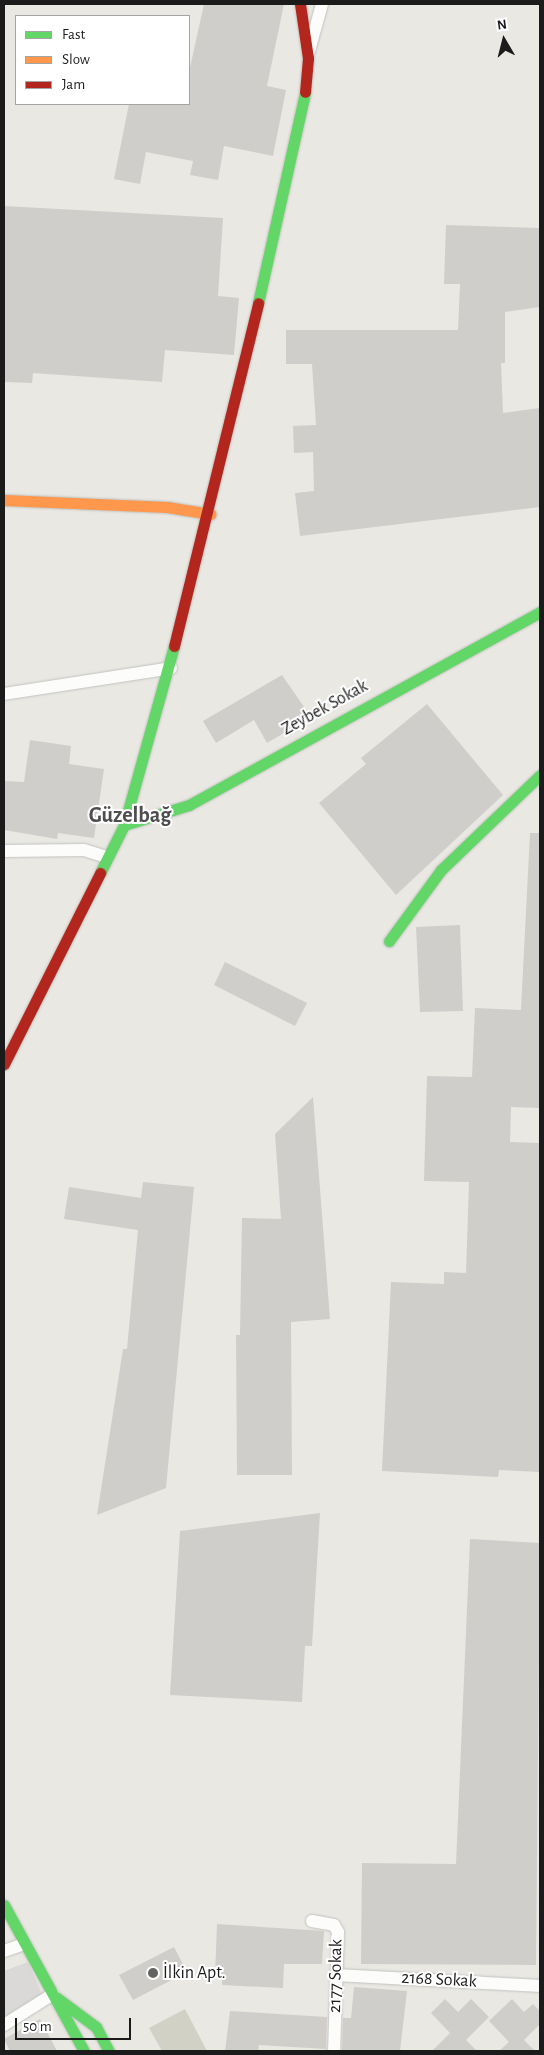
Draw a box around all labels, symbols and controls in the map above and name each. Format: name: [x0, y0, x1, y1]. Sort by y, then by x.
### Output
legend: [15, 15, 190, 105]
north arrow: [479, 15, 529, 65]
text: N: [496, 18, 508, 33]
text: Fast: [62, 27, 85, 42]
text: Slow: [62, 52, 90, 67]
text: Jam: [62, 77, 85, 92]
street label: Zeybek Sokak: [278, 676, 372, 740]
district label: Güzelbağ: [89, 803, 171, 829]
street label: 2177 Sokak: [325, 1939, 347, 2013]
place label: İlkin Apt.: [163, 1962, 226, 1984]
marker: İlkin Apt.: [147, 1967, 159, 1979]
street label: 2168 Sokak: [401, 1967, 477, 1993]
scale bar: [18, 2008, 134, 2040]
text: 50 m: [23, 2019, 52, 2034]

